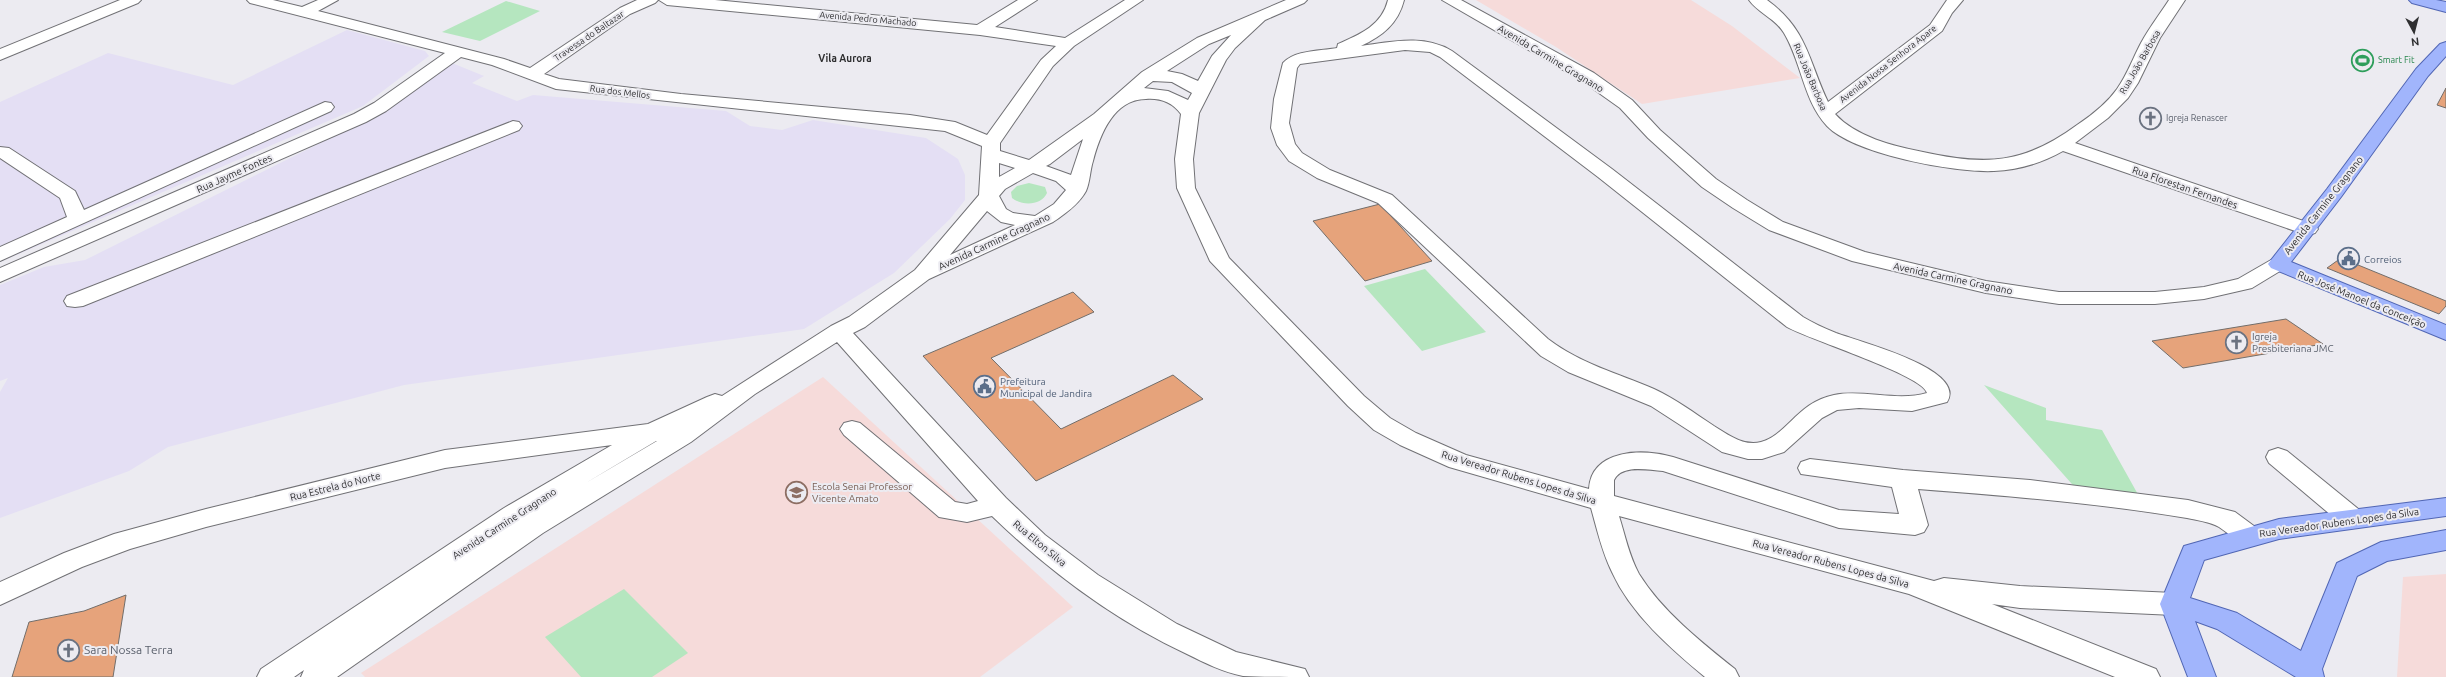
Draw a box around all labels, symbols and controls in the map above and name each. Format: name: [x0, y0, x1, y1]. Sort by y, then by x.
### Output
street label: Travessa do Baltazar: [552, 9, 626, 63]
street label: Avenida Pedro Machado: [819, 10, 917, 28]
north arrow: [2394, 12, 2434, 52]
street label: Avenida Carmine Gragnano: [1496, 22, 1606, 95]
street label: Avenida Nossa Senhora Apare: [1838, 23, 1938, 105]
street label: Rua João Barbosa: [2118, 28, 2162, 96]
text: N: [2410, 35, 2420, 48]
street label: Rua João Barbosa: [1791, 42, 1829, 112]
sports icon: Smart Fit: [2349, 47, 2375, 73]
district label: Vila Aurora: [818, 53, 872, 64]
place label: Smart Fit: [2378, 55, 2415, 65]
street label: Rua dos Mellos: [589, 83, 651, 101]
church icon: Igreja Renascer: [2137, 105, 2163, 131]
place label: Igreja Renascer: [2166, 113, 2228, 123]
street label: Rua Jayme Fontes: [195, 152, 274, 195]
street label: Avenida Carmine Gragnano: [2282, 154, 2365, 257]
street label: Rua Florestan Fernandes: [2131, 164, 2239, 211]
street label: Avenida Carmine Gragnano: [937, 211, 1052, 272]
public building icon: Correios: [2336, 246, 2362, 272]
place label: Correios: [2364, 254, 2402, 265]
street label: Avenida Carmine Gragnano: [1892, 260, 2014, 297]
street label: Rua José Manoel da Conceição: [2296, 269, 2428, 330]
church icon: Igreja Presbiteriana JMC: [2224, 329, 2250, 355]
place label: Igreja Presbiteriana JMC: [2252, 331, 2334, 354]
public building icon: Prefeitura Municipal de Jandira: [972, 374, 998, 400]
place label: Prefeitura Municipal de Jandira: [1000, 376, 1092, 399]
street label: Rua Vereador Rubens Lopes da Silva: [1440, 449, 1598, 506]
street label: Rua Estrela do Norte: [289, 470, 381, 503]
school or university icon: Escola Senai Professor Vicente Amato: [783, 479, 809, 505]
place label: Escola Senai Professor Vicente Amato: [812, 481, 912, 504]
street label: Avenida Carmine Gragnano: [450, 486, 558, 561]
street label: Rua Vereador Rubens Lopes da Silva: [2258, 506, 2420, 539]
street label: Rua Elton Silva: [1011, 518, 1068, 569]
street label: Rua Vereador Rubens Lopes da Silva: [1752, 537, 1910, 590]
church icon: Sara Nossa Terra: [56, 637, 82, 663]
place label: Sara Nossa Terra: [84, 643, 173, 656]

